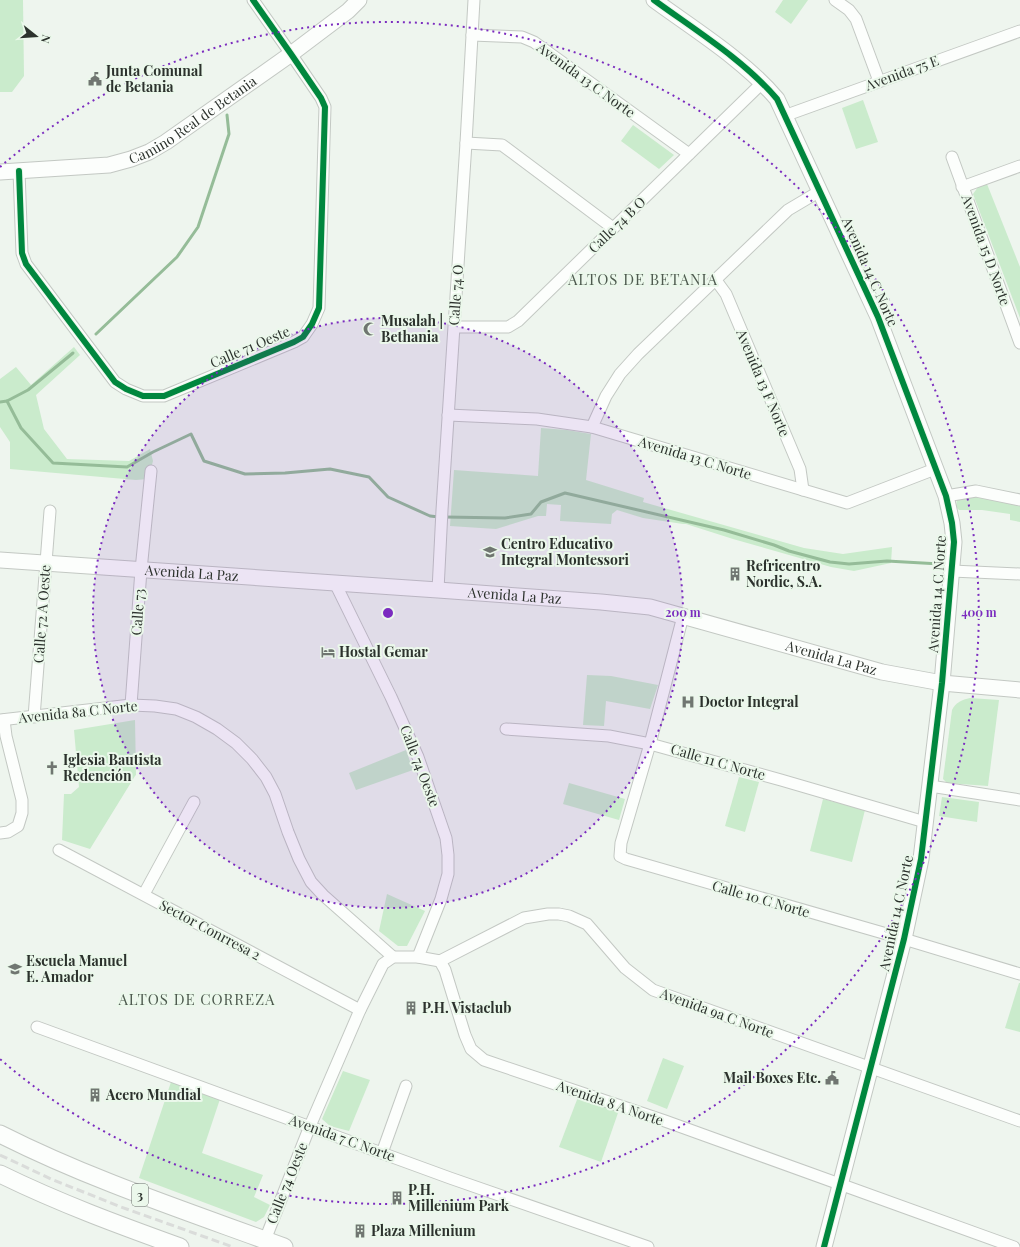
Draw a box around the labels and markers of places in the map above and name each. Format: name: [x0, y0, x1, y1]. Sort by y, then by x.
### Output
place label: Junta Comunal de Betania: [105, 61, 203, 96]
public building icon: Junta Comunal de Betania: [87, 71, 103, 87]
place label: Musalah | Bethania: [381, 311, 443, 346]
mosque icon: Musalah | Bethania: [362, 321, 378, 337]
place label: Centro Educativo Integral Montessori: [501, 534, 629, 569]
school or university icon: Centro Educativo Integral Montessori: [482, 544, 498, 560]
place label: Refricentro Nordic, S.A.: [746, 556, 822, 591]
building icon: Refricentro Nordic, S.A.: [727, 566, 743, 582]
centre of rings: [381, 606, 395, 620]
place label: Hostal Gemar: [339, 642, 428, 661]
hotel icon: Hostal Gemar: [320, 644, 336, 660]
place label: Doctor Integral: [699, 692, 799, 711]
hospital icon: Doctor Integral: [680, 694, 696, 710]
place label: Iglesia Bautista Redención: [63, 750, 162, 785]
church icon: Iglesia Bautista Redención: [44, 760, 60, 776]
place label: Escuela Manuel E. Amador: [26, 951, 128, 986]
school or university icon: Escuela Manuel E. Amador: [7, 961, 23, 977]
place label: P.H. Vistaclub: [422, 998, 511, 1017]
building icon: P.H. Vistaclub: [403, 1000, 419, 1016]
place label: Mail Boxes Etc.: [723, 1068, 821, 1087]
public building icon: Mail Boxes Etc.: [824, 1070, 840, 1086]
place label: Acero Mundial: [105, 1085, 202, 1104]
building icon: Acero Mundial: [87, 1087, 103, 1103]
place label: P.H. Millenium Park: [408, 1180, 510, 1215]
building icon: P.H. Millenium Park: [389, 1190, 405, 1206]
place label: Plaza Millenium: [371, 1221, 476, 1240]
building icon: Plaza Millenium: [352, 1223, 368, 1239]

